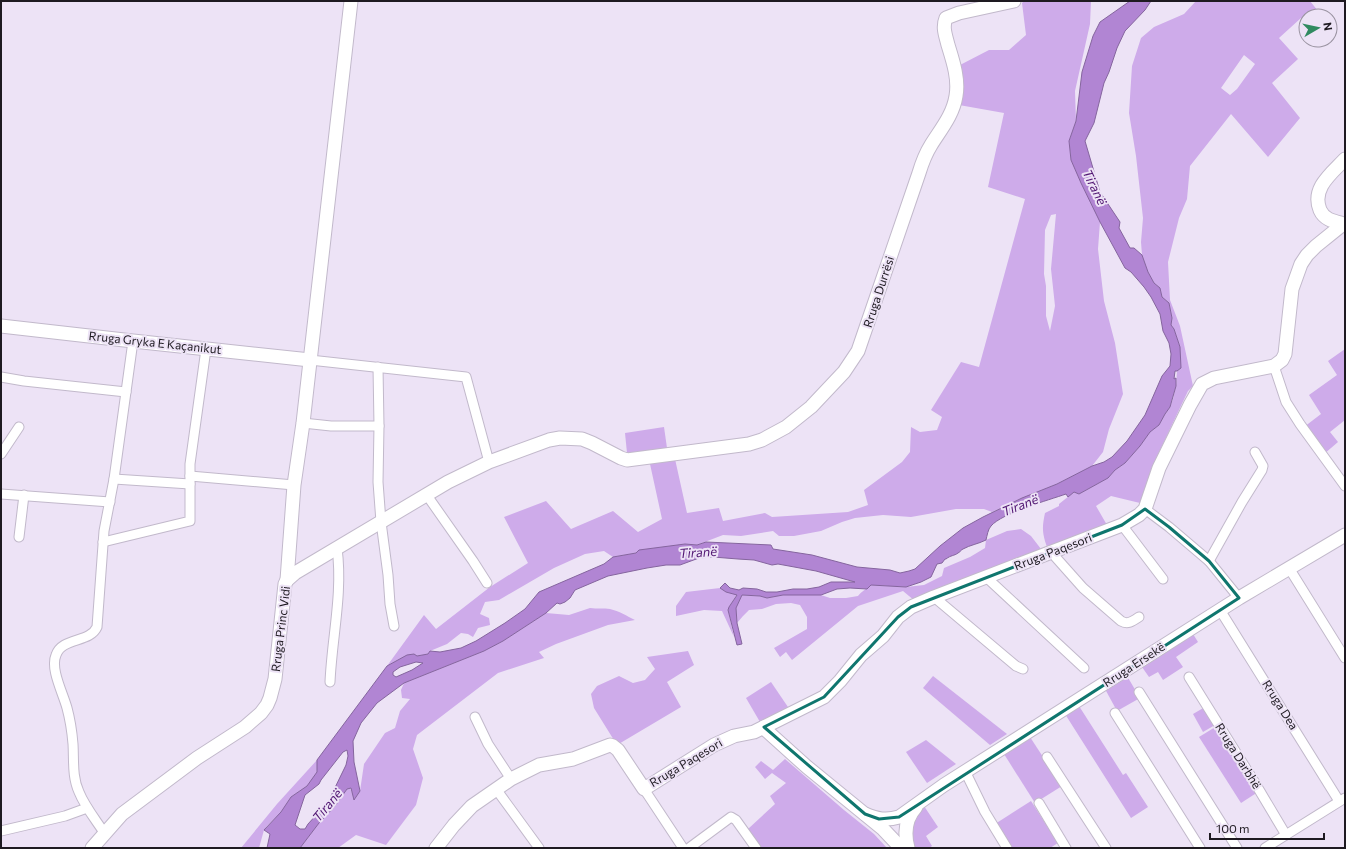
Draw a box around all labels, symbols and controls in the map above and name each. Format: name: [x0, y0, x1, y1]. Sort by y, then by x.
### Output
north arrow: [1298, 8, 1338, 48]
text: N: [1321, 21, 1335, 31]
water label: Tiranë: [1080, 166, 1111, 208]
street label: Rruga Durrësi: [860, 254, 896, 329]
street label: Rruga Gryka E Kaçanikut: [88, 328, 222, 356]
water label: Tiranë: [999, 491, 1041, 519]
street label: Rruga Paqesori: [1012, 530, 1094, 572]
water label: Tiranë: [679, 543, 718, 561]
street label: Rruga Princ Vidi: [268, 585, 292, 673]
street label: Rruga Ersekë: [1100, 639, 1167, 689]
street label: Rruga Dea: [1260, 677, 1302, 732]
street label: Rruga Darbhë: [1213, 720, 1265, 791]
street label: Rruga Paqesori: [647, 735, 724, 789]
water label: Tiranë: [309, 785, 345, 825]
scale bar: [1210, 815, 1324, 841]
text: 100 m: [1216, 821, 1250, 835]

